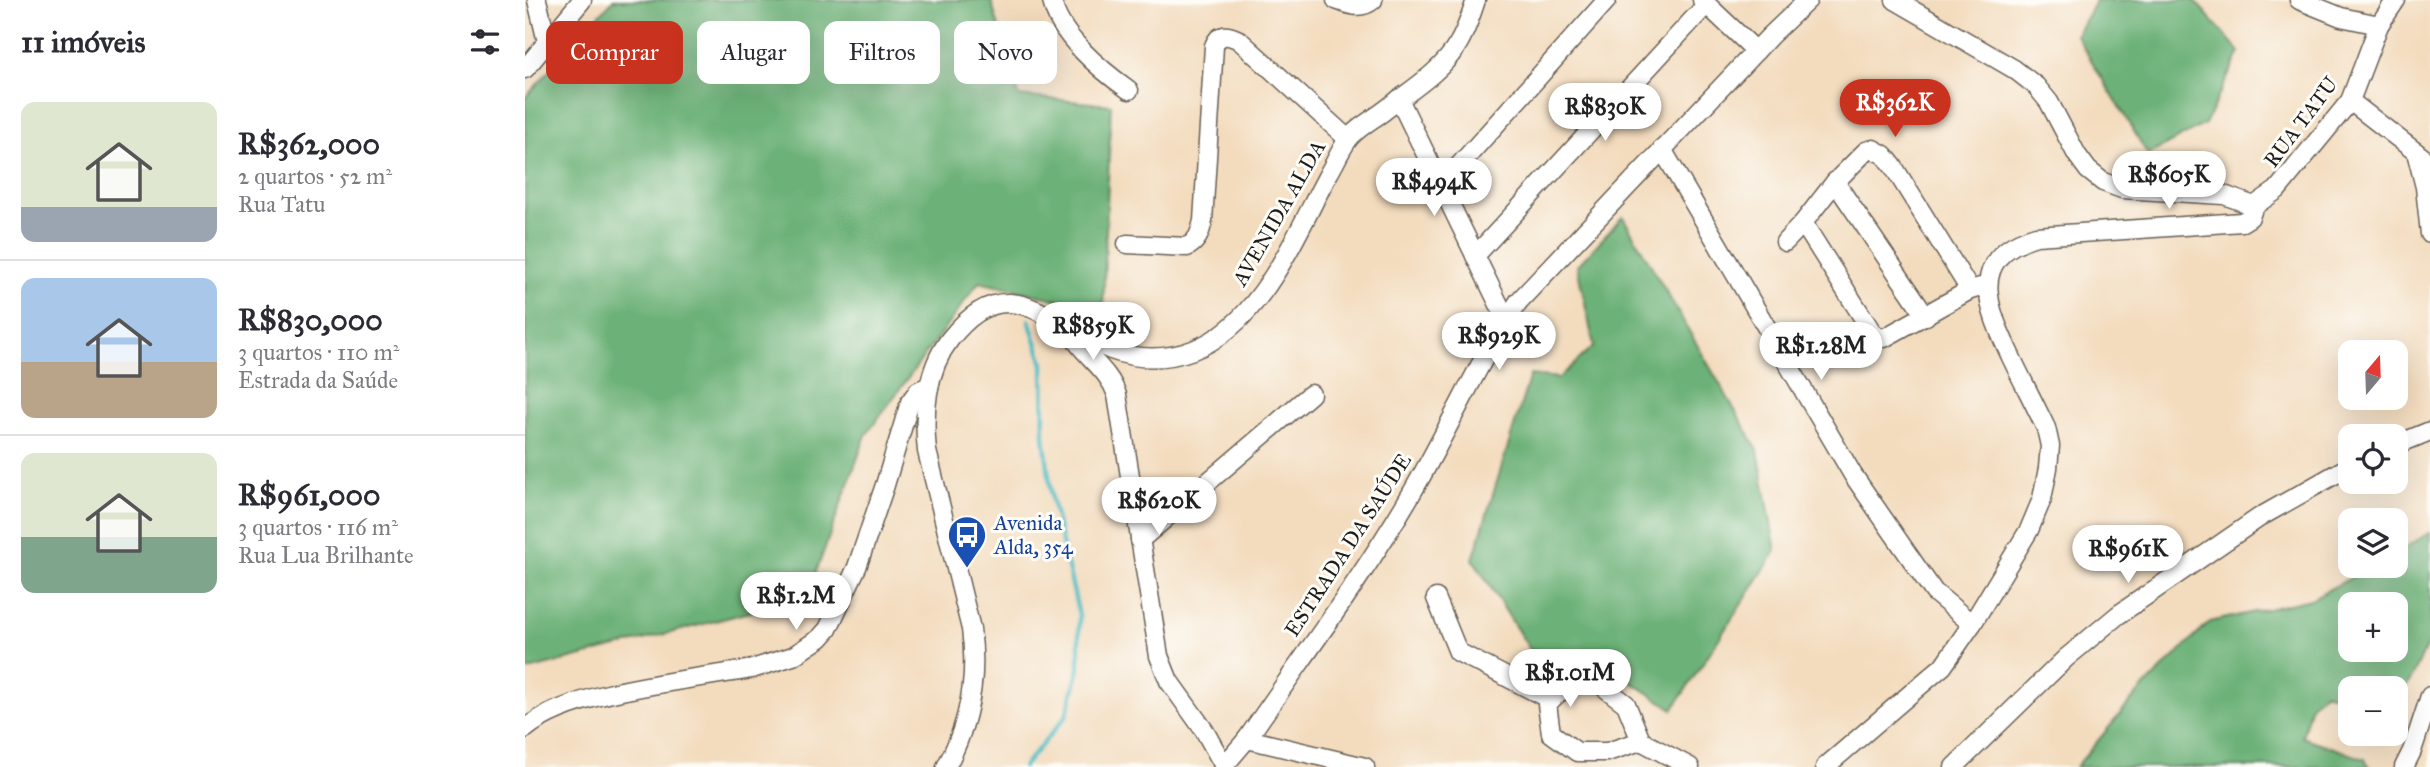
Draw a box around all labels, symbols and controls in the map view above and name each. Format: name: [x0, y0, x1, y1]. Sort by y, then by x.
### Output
chip: Comprar: [546, 21, 683, 84]
chip: Alugar: [697, 21, 810, 84]
chip: Filtros: [824, 21, 940, 84]
chip: Novo: [954, 21, 1057, 84]
icon: filters: [466, 23, 504, 61]
text: 11 imóveis: [21, 24, 145, 60]
street label: RUA TATU: [2258, 71, 2344, 173]
pin: R$362K: [1838, 80, 1952, 139]
pin: R$830K: [1548, 83, 1662, 143]
text: R$362K: [1856, 88, 1934, 116]
text: R$830K: [1564, 92, 1646, 120]
text: R$362,000: [238, 126, 380, 162]
icon: home: [77, 130, 161, 214]
street label: AVENIDA ALDA: [1226, 136, 1331, 291]
pin: R$605K: [2112, 152, 2226, 211]
pin: R$494K: [1377, 158, 1491, 218]
text: R$605K: [2128, 160, 2210, 188]
text: 2 quartos · 52 m²: [238, 162, 392, 190]
text: R$494K: [1392, 167, 1476, 195]
text: Rua Tatu: [238, 190, 325, 218]
text: R$830,000: [238, 302, 383, 338]
pin: R$859K: [1036, 302, 1150, 362]
icon: home: [77, 306, 161, 390]
text: R$859K: [1052, 311, 1134, 339]
pin: R$929K: [1442, 312, 1556, 372]
text: R$929K: [1458, 321, 1540, 349]
pin: R$1.28M: [1756, 322, 1886, 382]
text: R$1.28M: [1775, 331, 1867, 359]
text: 3 quartos · 110 m²: [238, 338, 399, 366]
north arrow: [2338, 340, 2408, 410]
map controls: [2338, 340, 2408, 746]
text: Estrada da Saúde: [238, 366, 398, 394]
button: locate: [2338, 424, 2408, 494]
street label: ESTRADA DA SAÚDE: [1278, 448, 1417, 642]
text: R$961,000: [238, 477, 380, 513]
pin: R$620K: [1102, 477, 1216, 537]
icon: home: [77, 481, 161, 565]
text: R$620K: [1118, 486, 1200, 514]
button: layers: [2338, 508, 2408, 578]
place label: Avenida Alda, 354: [993, 510, 1074, 560]
text: 3 quartos · 116 m²: [238, 513, 398, 541]
bus stop icon: Avenida Alda, 354: [946, 514, 988, 569]
pin: R$961K: [2071, 526, 2185, 585]
text: R$961K: [2088, 534, 2168, 562]
text: Rua Lua Brilhante: [238, 541, 414, 569]
pin: R$1.2M: [739, 572, 853, 632]
text: R$1.2M: [757, 581, 835, 609]
button: +: [2338, 592, 2408, 662]
pin: R$1.01M: [1505, 650, 1635, 709]
text: R$1.01M: [1525, 658, 1615, 686]
button: −: [2338, 676, 2408, 746]

